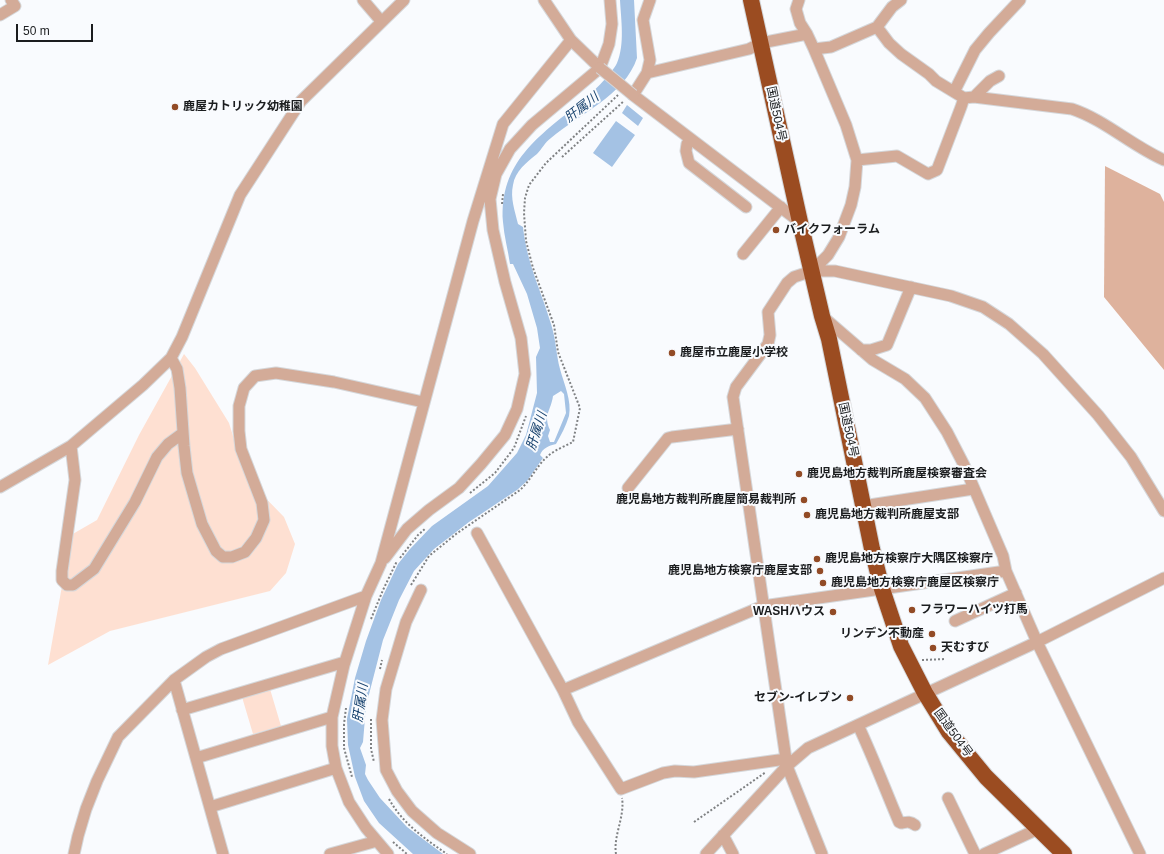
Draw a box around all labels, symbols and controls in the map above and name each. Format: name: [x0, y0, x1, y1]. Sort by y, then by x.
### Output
scale bar: [18, 16, 95, 42]
text: 50 m: [23, 24, 50, 38]
street label: 国道504号: [763, 85, 789, 143]
water label: 肝属川: [562, 90, 602, 126]
place label: 鹿屋カトリック幼稚園: [183, 100, 303, 114]
marker: 鹿屋カトリック幼稚園: [170, 102, 180, 112]
place label: バイクフォーラム: [784, 223, 880, 237]
marker: バイクフォーラム: [771, 225, 781, 235]
place label: 鹿屋市立鹿屋小学校: [680, 346, 788, 360]
marker: 鹿屋市立鹿屋小学校: [667, 348, 677, 358]
street label: 国道504号: [835, 401, 861, 459]
water label: 肝属川: [524, 410, 550, 452]
place label: 鹿児島地方裁判所鹿屋検察審査会: [807, 467, 987, 481]
marker: 鹿児島地方裁判所鹿屋検察審査会: [794, 469, 804, 479]
place label: 鹿児島地方裁判所鹿屋簡易裁判所: [616, 493, 796, 507]
marker: 鹿児島地方裁判所鹿屋簡易裁判所: [799, 495, 809, 505]
place label: 鹿児島地方裁判所鹿屋支部: [815, 508, 959, 522]
marker: 鹿児島地方裁判所鹿屋支部: [802, 510, 812, 520]
place label: 鹿児島地方検察庁大隅区検察庁: [825, 552, 993, 566]
marker: 鹿児島地方検察庁大隅区検察庁: [812, 554, 822, 564]
place label: 鹿児島地方検察庁鹿屋支部: [668, 564, 812, 578]
marker: 鹿児島地方検察庁鹿屋支部: [815, 566, 825, 576]
place label: 鹿児島地方検察庁鹿屋区検察庁: [831, 576, 999, 590]
marker: 鹿児島地方検察庁鹿屋区検察庁: [818, 578, 828, 588]
place label: フラワーハイツ打馬: [920, 603, 1028, 617]
place label: WASHハウス: [753, 605, 825, 619]
marker: フラワーハイツ打馬: [907, 605, 917, 615]
marker: WASHハウス: [828, 607, 838, 617]
place label: リンデン不動産: [840, 627, 924, 641]
marker: リンデン不動産: [927, 629, 937, 639]
place label: 天むすび: [941, 641, 989, 655]
marker: 天むすび: [928, 643, 938, 653]
water label: 肝属川: [351, 683, 371, 723]
place label: セブン-イレブン: [754, 691, 842, 705]
marker: セブン-イレブン: [845, 693, 855, 703]
street label: 国道504号: [931, 706, 975, 760]

